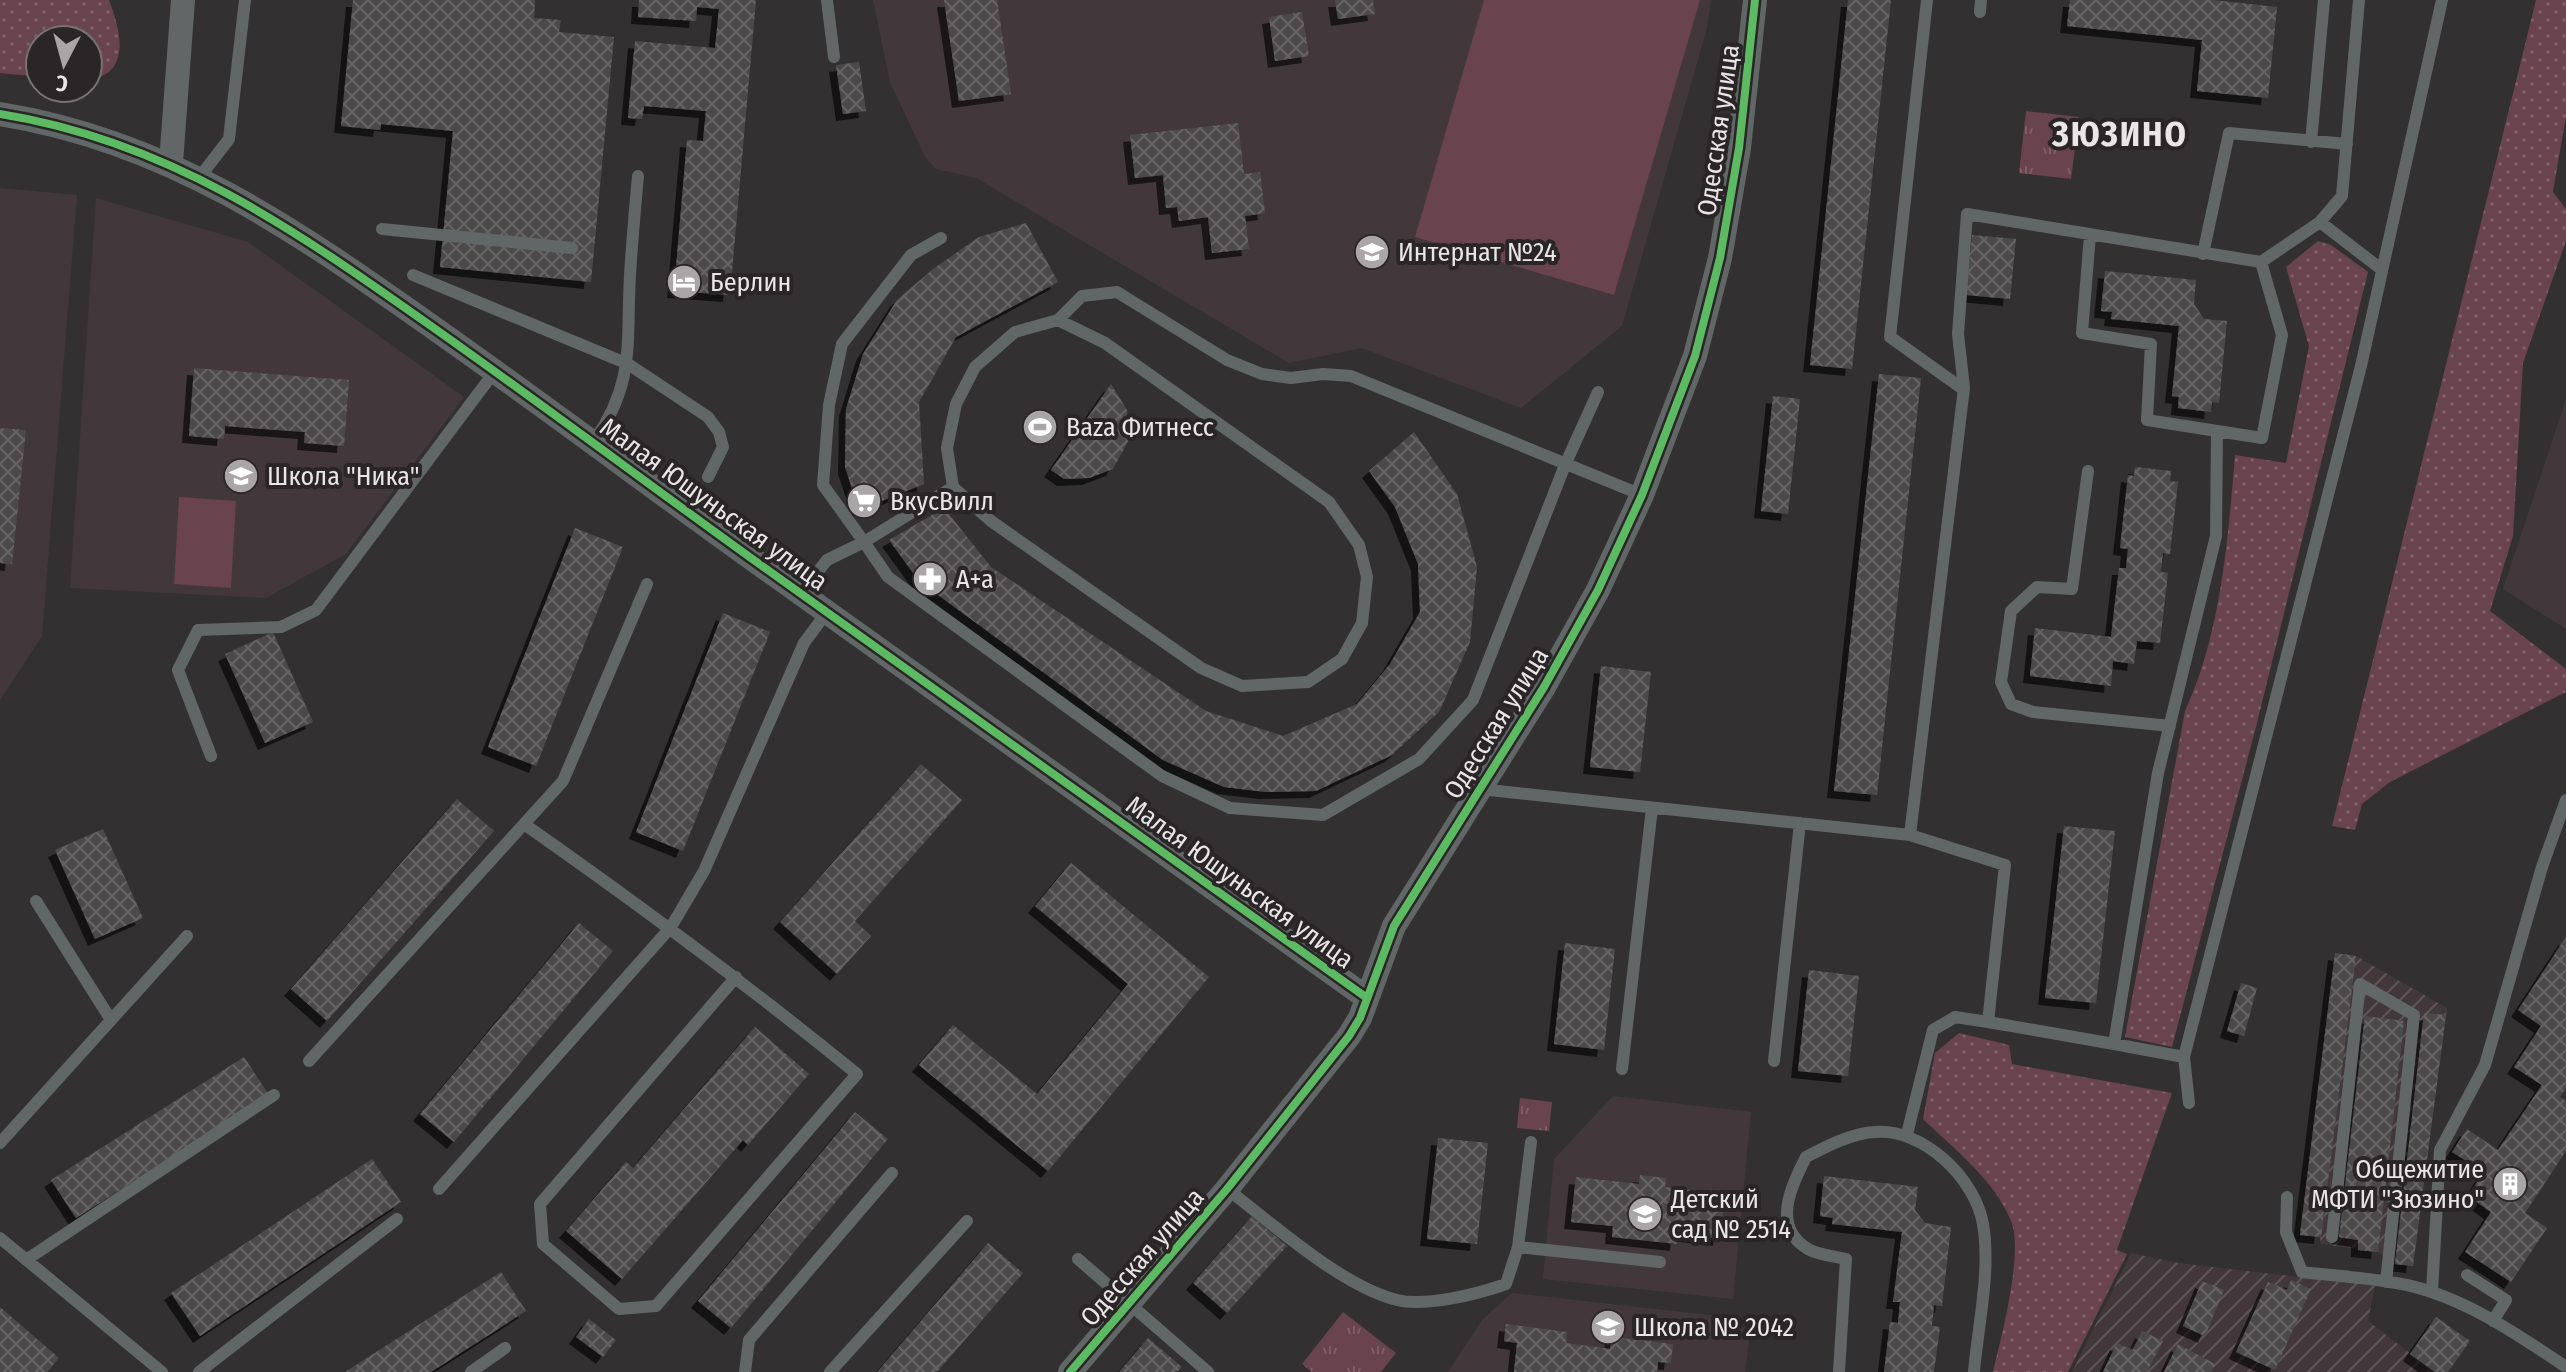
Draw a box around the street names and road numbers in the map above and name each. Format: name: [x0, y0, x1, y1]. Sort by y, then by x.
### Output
street label: Одесская улица: [1691, 43, 1746, 218]
street label: Малая Юшуньская улица: [594, 411, 833, 597]
street label: Одесская улица: [1438, 642, 1555, 805]
street label: Малая Юшуньская улица: [1120, 789, 1359, 975]
street label: Одесская улица: [1074, 1182, 1211, 1333]

